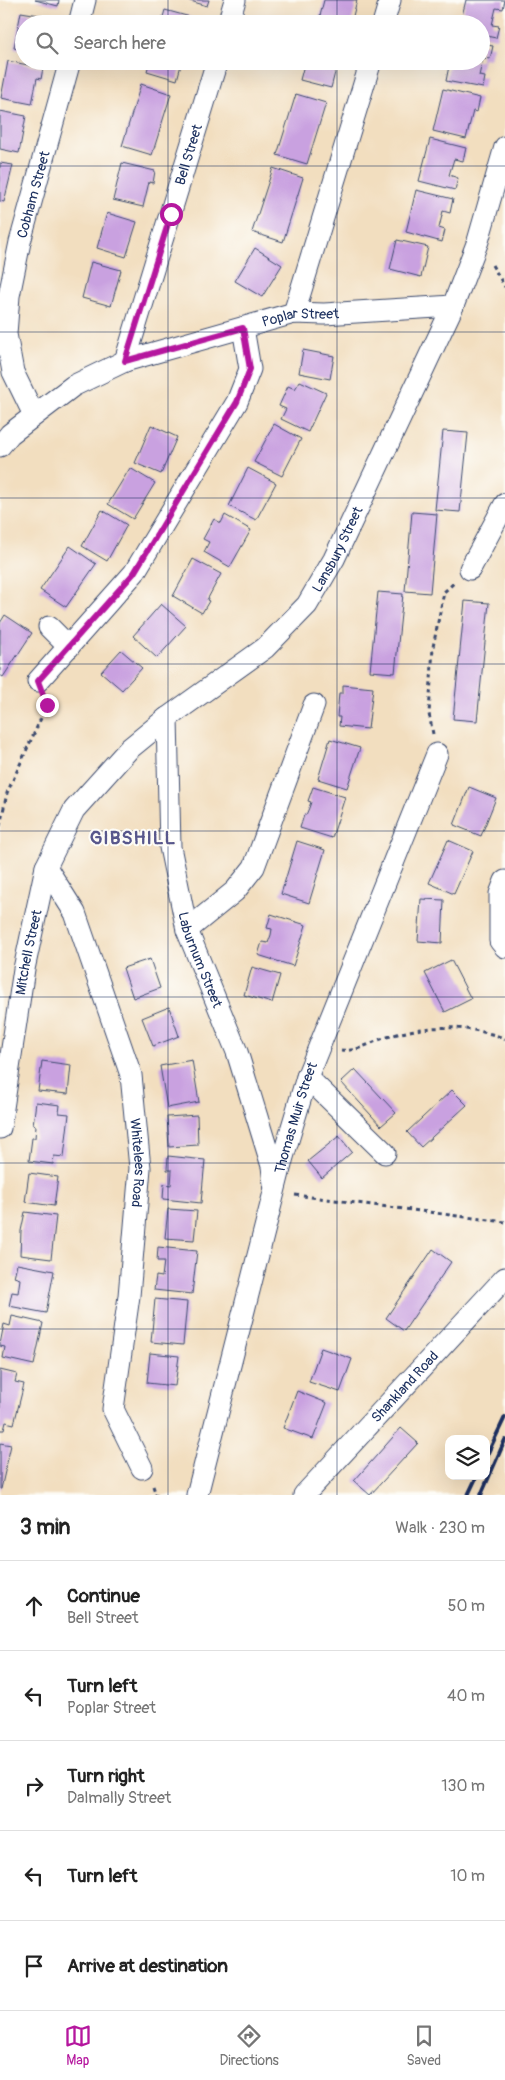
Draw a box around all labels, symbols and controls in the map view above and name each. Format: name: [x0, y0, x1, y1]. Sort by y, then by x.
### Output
search box: [15, 15, 490, 70]
icon: search: [33, 29, 61, 57]
text: Search here: [73, 31, 166, 55]
street label: Bell Street: [171, 122, 206, 187]
street label: Cobham Street: [13, 149, 53, 240]
route start: [160, 203, 183, 226]
street label: Poplar Street: [260, 304, 340, 330]
street label: Lansbury Street: [308, 503, 366, 595]
route end: [36, 694, 59, 717]
district label: GIBSHILL: [90, 826, 176, 850]
street label: Mitchell Street: [12, 908, 45, 996]
street label: Laburnum Street: [175, 910, 226, 1010]
street label: Thomas Muir Street: [271, 1059, 321, 1175]
street label: Whitelees Road: [127, 1118, 149, 1208]
street label: Shankland Road: [367, 1347, 442, 1426]
map controls: [445, 1435, 490, 1480]
button: layers: [445, 1435, 490, 1480]
text: 3 min: [20, 1514, 70, 1541]
text: Walk · 230 m: [395, 1518, 485, 1538]
text: Continue: [67, 1584, 140, 1608]
icon: ahead: [20, 1592, 48, 1620]
text: 50 m: [448, 1596, 485, 1616]
text: Bell Street: [67, 1608, 138, 1628]
text: Turn left: [67, 1674, 137, 1698]
icon: left: [20, 1682, 48, 1710]
text: 40 m: [447, 1686, 485, 1706]
text: Poplar Street: [67, 1698, 156, 1718]
text: Turn right: [67, 1764, 145, 1788]
icon: right: [20, 1772, 48, 1800]
text: 130 m: [441, 1776, 485, 1796]
text: Dalmally Street: [67, 1788, 171, 1808]
icon: left: [20, 1862, 48, 1890]
text: Turn left: [67, 1864, 137, 1888]
text: 10 m: [450, 1866, 485, 1886]
icon: arrive: [20, 1952, 48, 1980]
text: Arrive at destination: [67, 1954, 228, 1978]
tab: Map: [64, 2022, 92, 2069]
tab: Directions: [219, 2022, 279, 2069]
tab: Saved: [406, 2022, 441, 2069]

